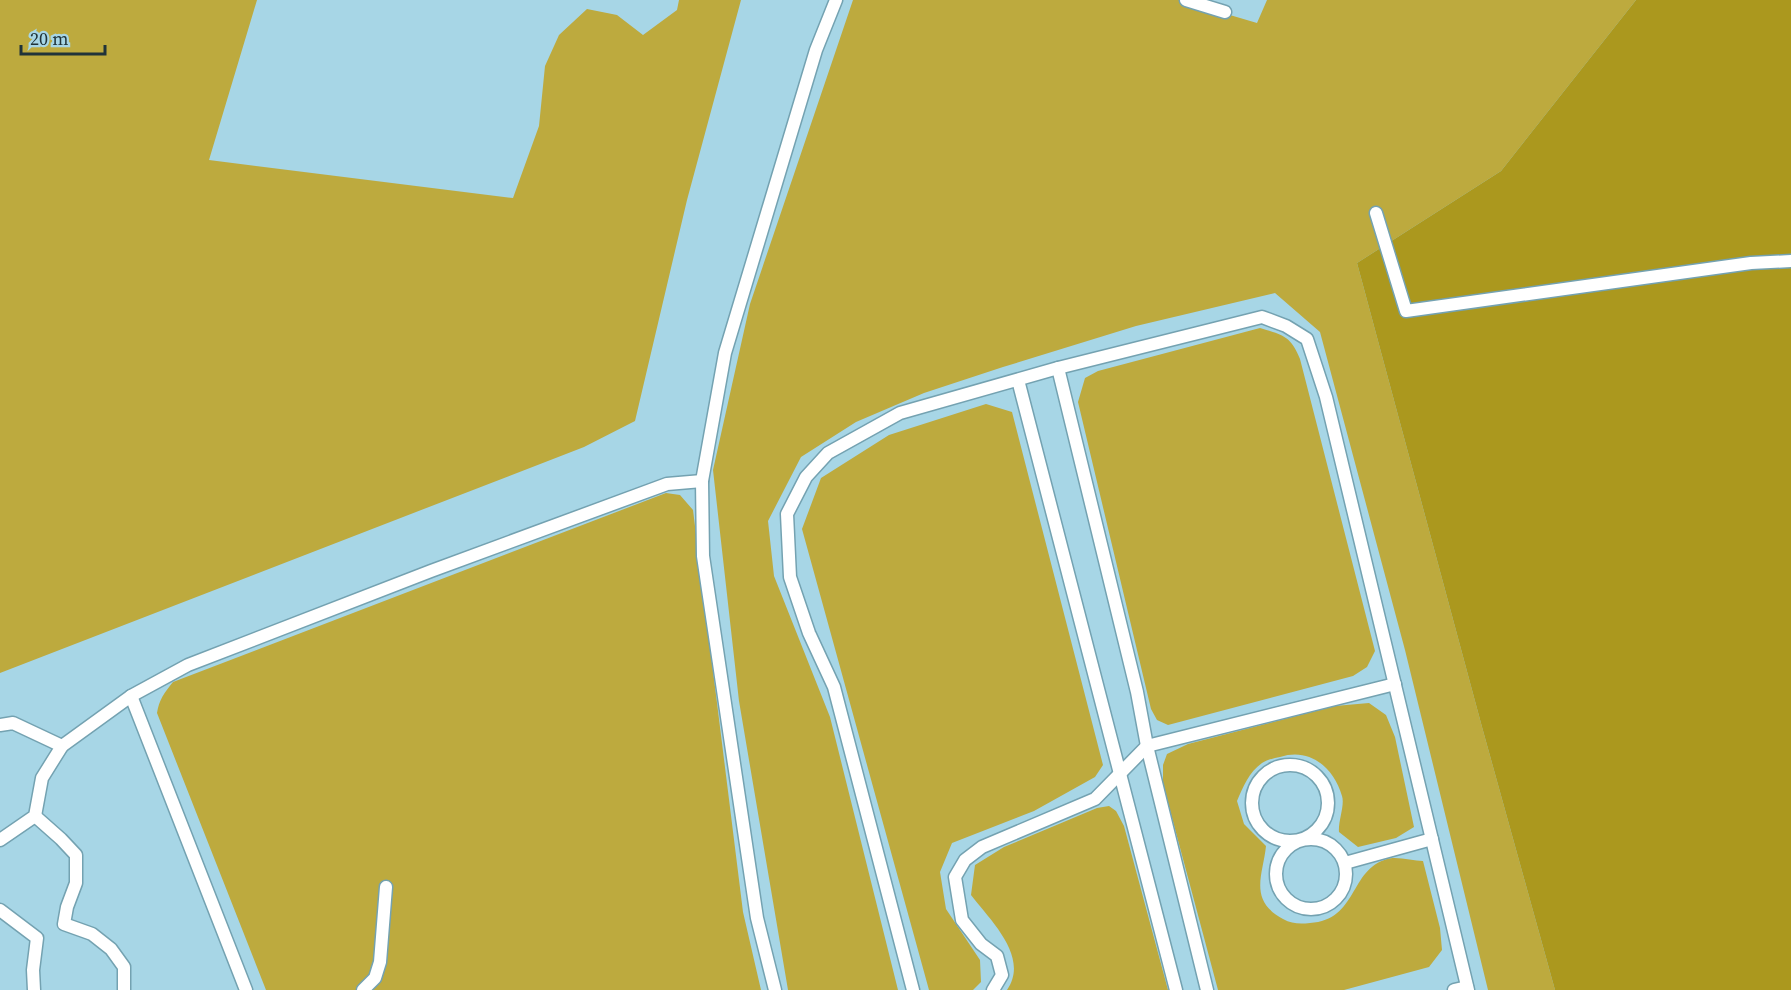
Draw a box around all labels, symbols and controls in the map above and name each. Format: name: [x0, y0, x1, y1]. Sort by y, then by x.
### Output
scale bar: [21, 18, 105, 56]
text: 20 m: [30, 26, 68, 51]

